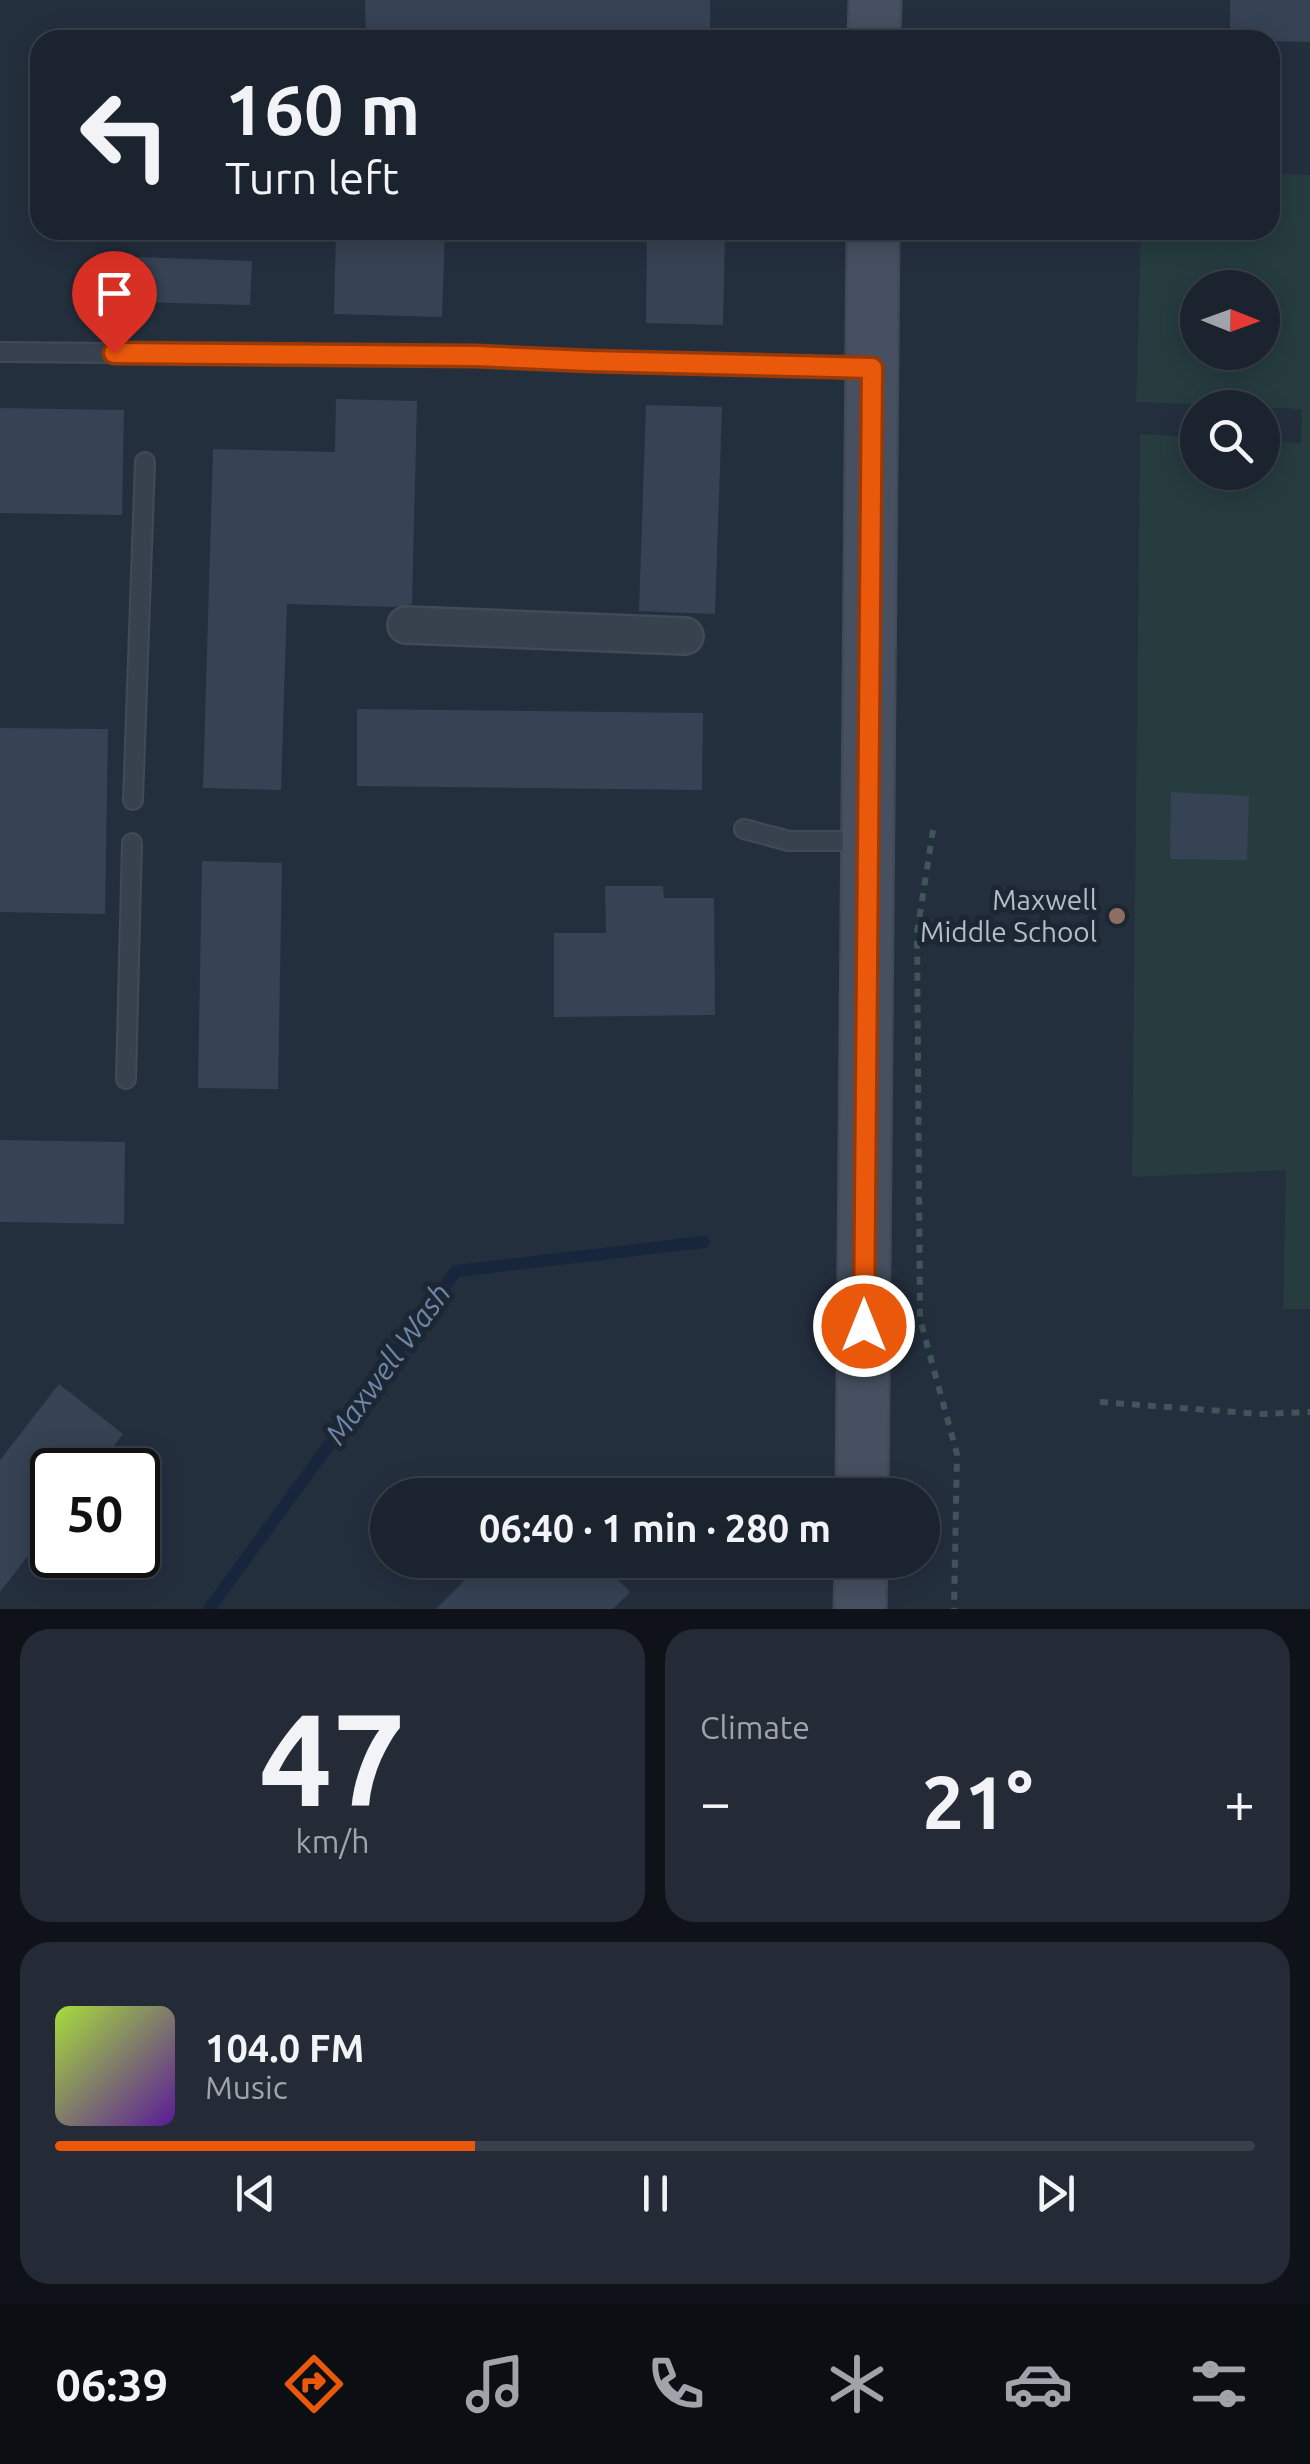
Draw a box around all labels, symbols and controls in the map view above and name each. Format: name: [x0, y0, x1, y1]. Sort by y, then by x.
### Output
icon: left: [60, 70, 190, 200]
text: 160 m: [225, 70, 420, 148]
text: Turn left: [225, 152, 399, 203]
pin: [72, 251, 157, 354]
icon: arrive: [87, 266, 142, 321]
north arrow: [1180, 270, 1280, 370]
map controls: [1180, 270, 1280, 490]
button: search: [1180, 390, 1280, 490]
place label: Maxwell Middle School: [920, 884, 1097, 947]
marker: Maxwell Middle School: [1106, 905, 1128, 927]
position arrow: [812, 1274, 916, 1378]
water label: Maxwell Wash: [318, 1276, 457, 1450]
speed limit sign: 50: [30, 1448, 160, 1578]
text: 06:40 · 1 min · 280 m: [479, 1507, 831, 1549]
text: 47: [259, 1685, 406, 1831]
text: Climate: [700, 1709, 810, 1745]
text: 21°: [922, 1759, 1033, 1843]
text: −: [700, 1771, 731, 1832]
text: +: [1224, 1771, 1255, 1832]
text: km/h: [296, 1823, 369, 1859]
text: 104.0 FM: [205, 2027, 364, 2069]
text: Music: [205, 2069, 288, 2105]
icon: previous: [228, 2166, 283, 2221]
icon: pause: [628, 2166, 683, 2221]
icon: next: [1028, 2166, 1083, 2221]
icon: directions: [279, 2349, 349, 2419]
icon: music: [460, 2349, 530, 2419]
icon: phone: [641, 2349, 711, 2419]
icon: climate: [822, 2349, 892, 2419]
icon: car: [1003, 2349, 1073, 2419]
icon: filters: [1184, 2349, 1254, 2419]
text: 06:39: [56, 2359, 168, 2410]

